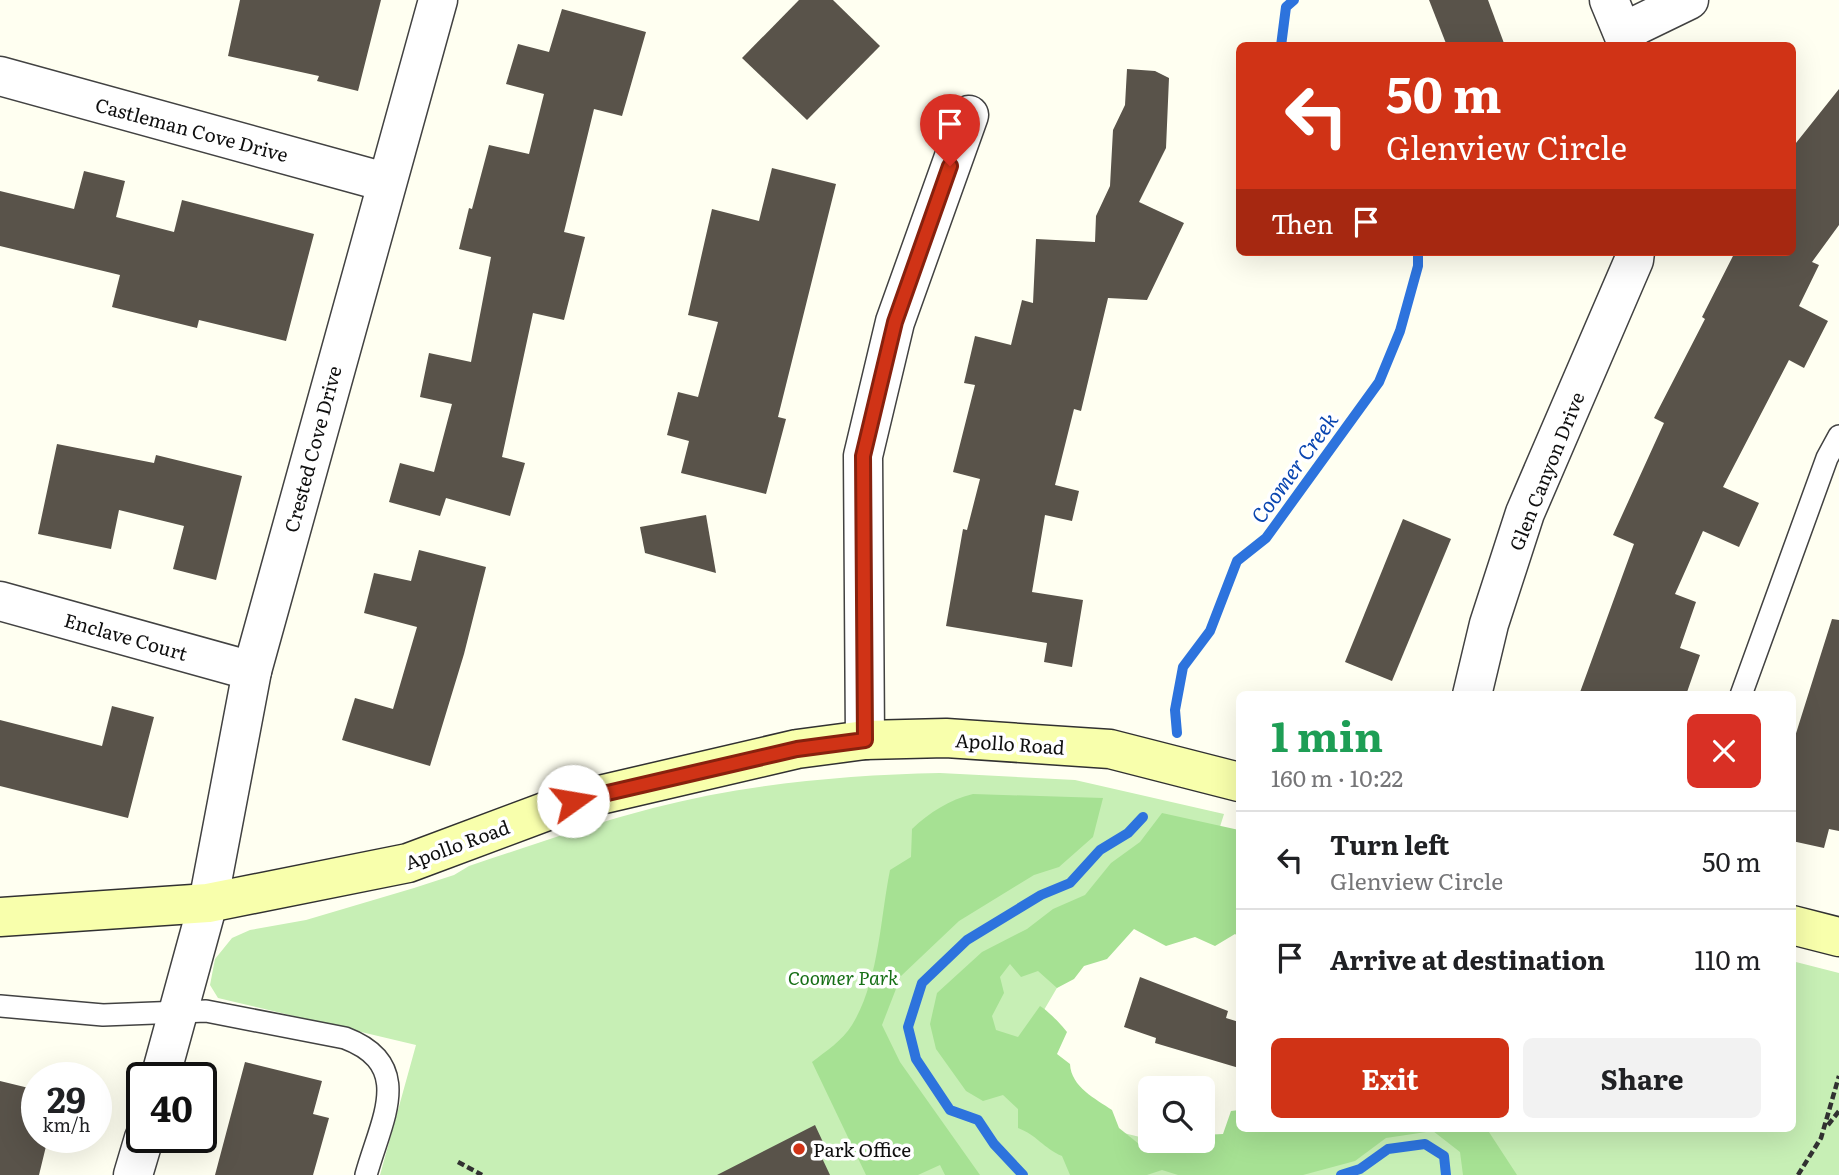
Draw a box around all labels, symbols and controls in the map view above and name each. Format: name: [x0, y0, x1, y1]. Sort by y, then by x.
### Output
text: 50 m: [1386, 55, 1502, 128]
icon: left: [1271, 70, 1362, 161]
street label: Castleman Cove Drive: [93, 90, 292, 168]
pin: [920, 94, 980, 166]
icon: arrive: [931, 105, 969, 143]
text: Glenview Circle: [1386, 122, 1627, 170]
text: Then: [1271, 203, 1333, 242]
icon: arrive: [1347, 203, 1385, 241]
street label: Crested Cove Drive: [276, 362, 348, 535]
street label: Glen Canyon Drive: [1501, 387, 1591, 555]
water label: Coomer Creek: [1242, 405, 1344, 529]
street label: Enclave Court: [61, 605, 191, 667]
text: 1 min: [1271, 703, 1383, 765]
button: close: [1687, 714, 1761, 788]
street label: Apollo Road: [954, 725, 1066, 761]
text: 160 m · 10:22: [1271, 760, 1403, 794]
position arrow: [536, 764, 610, 838]
street label: Apollo Road: [401, 812, 514, 876]
text: Turn left: [1330, 824, 1449, 863]
icon: left: [1271, 841, 1309, 879]
text: 50 m: [1702, 841, 1761, 880]
text: Glenview Circle: [1330, 863, 1503, 897]
icon: arrive: [1271, 939, 1309, 977]
text: Arrive at destination: [1330, 939, 1605, 978]
text: 110 m: [1694, 939, 1761, 978]
park label: Coomer Park: [788, 963, 899, 991]
button: Exit: [1271, 1038, 1509, 1118]
button: Share: [1523, 1038, 1761, 1118]
speed limit sign: 40: [126, 1062, 217, 1153]
text: 29: [47, 1072, 86, 1124]
map controls: [1138, 1076, 1215, 1153]
button: search: [1138, 1076, 1215, 1153]
text: km/h: [43, 1111, 90, 1138]
place label: Park Office: [813, 1135, 911, 1163]
marker: Park Office: [791, 1141, 807, 1157]

